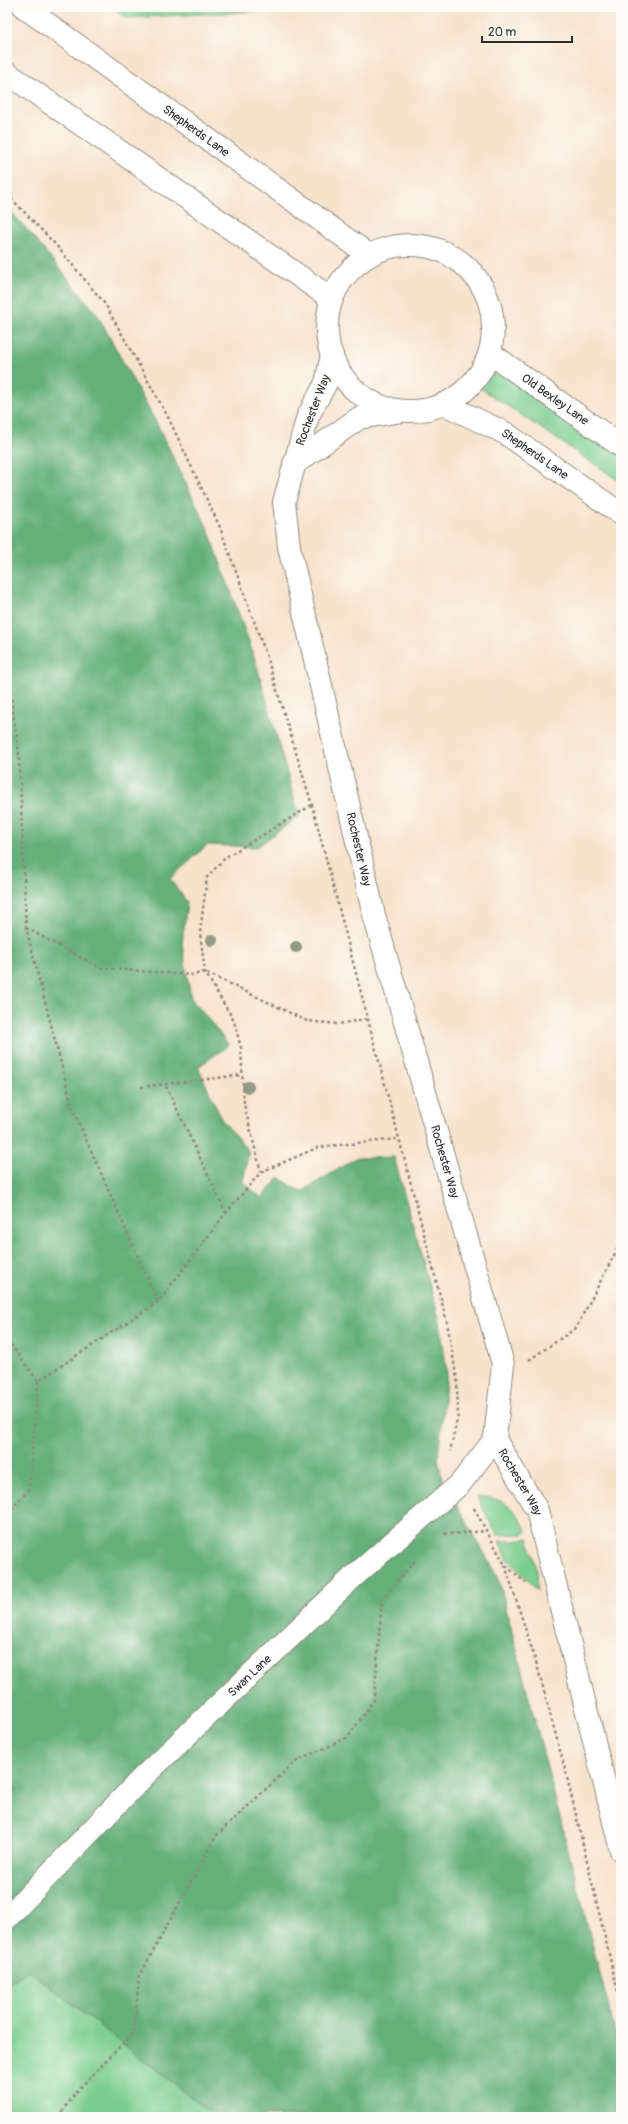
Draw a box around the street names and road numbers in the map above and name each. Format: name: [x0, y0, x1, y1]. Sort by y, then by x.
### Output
street label: Shepherds Lane: [160, 102, 232, 160]
street label: Old Bexley Lane: [518, 371, 592, 429]
street label: Rochester Way: [293, 372, 334, 448]
street label: Shepherds Lane: [498, 426, 571, 483]
street label: Rochester Way: [343, 811, 374, 888]
street label: Rochester Way: [427, 1124, 462, 1200]
street label: Rochester Way: [494, 1446, 545, 1517]
street label: Swan Lane: [225, 1652, 275, 1700]

